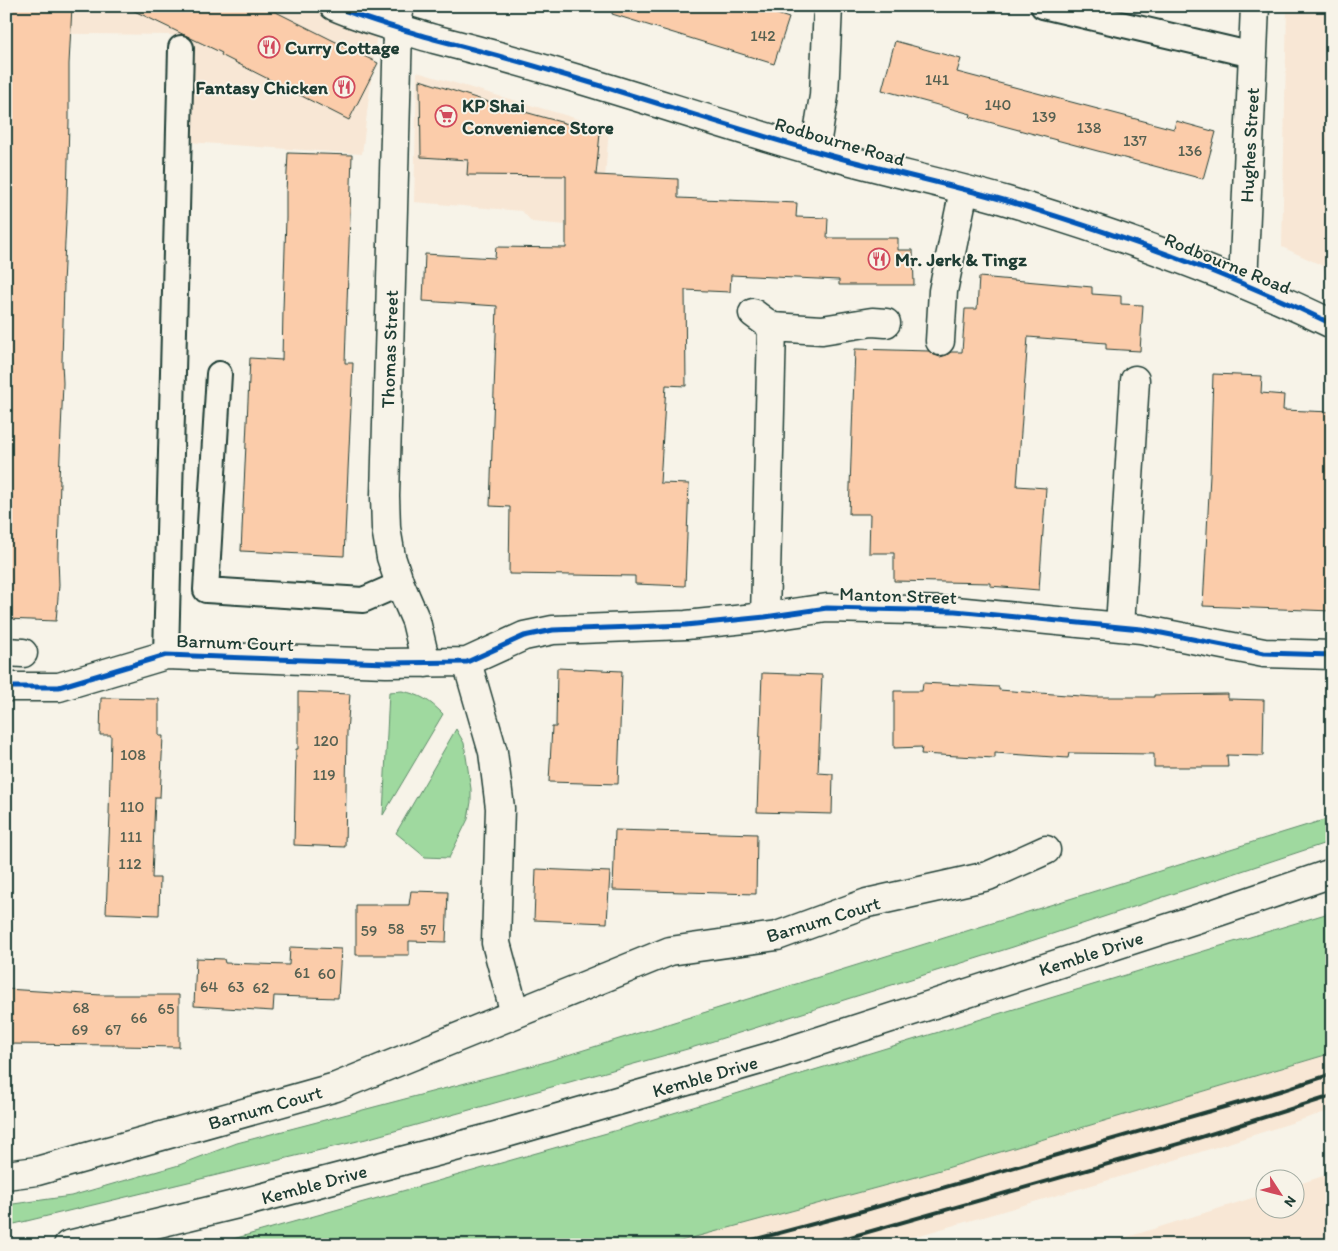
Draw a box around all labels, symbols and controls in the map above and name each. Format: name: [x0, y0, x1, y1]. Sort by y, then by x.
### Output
house number: 142: [750, 26, 776, 45]
restaurant icon: Curry Cottage: [257, 35, 281, 59]
place label: Curry Cottage: [285, 36, 400, 59]
house number: 141: [925, 70, 950, 89]
restaurant icon: Fantasy Chicken: [332, 75, 356, 99]
place label: Fantasy Chicken: [196, 76, 329, 99]
street label: Hughes Street: [1235, 87, 1264, 203]
place label: KP Shai Convenience Store: [462, 94, 614, 139]
house number: 140: [985, 95, 1011, 114]
supermarket icon: KP Shai Convenience Store: [434, 104, 458, 128]
house number: 139: [1032, 107, 1056, 126]
street label: Rodbourne Road: [772, 112, 908, 171]
house number: 138: [1077, 118, 1102, 137]
house number: 137: [1123, 131, 1147, 150]
house number: 136: [1178, 141, 1202, 160]
street label: Rodbourne Road: [1161, 228, 1294, 299]
restaurant icon: Mr. Jerk & Tingz: [867, 247, 891, 271]
place label: Mr. Jerk & Tingz: [895, 248, 1027, 271]
street label: Thomas Street: [376, 289, 403, 409]
street label: Manton Street: [839, 582, 957, 609]
street label: Barnum Court: [176, 629, 294, 656]
house number: 120: [313, 731, 339, 750]
house number: 108: [120, 745, 146, 764]
house number: 119: [312, 765, 336, 784]
house number: 110: [120, 797, 144, 816]
house number: 111: [120, 827, 143, 846]
house number: 112: [118, 854, 142, 873]
street label: Barnum Court: [764, 891, 883, 948]
house number: 58: [387, 919, 405, 938]
house number: 57: [420, 920, 436, 939]
house number: 59: [361, 921, 377, 940]
street label: Kemble Drive: [1036, 926, 1146, 981]
house number: 61: [294, 963, 311, 982]
house number: 60: [318, 964, 336, 983]
house number: 64: [200, 977, 218, 996]
house number: 63: [227, 977, 245, 996]
house number: 62: [253, 978, 270, 997]
house number: 68: [72, 998, 90, 1017]
house number: 65: [158, 999, 174, 1018]
house number: 66: [131, 1008, 147, 1027]
house number: 69: [72, 1020, 88, 1039]
house number: 67: [105, 1020, 121, 1039]
street label: Kemble Drive: [650, 1050, 760, 1102]
street label: Barnum Court: [205, 1080, 325, 1135]
street label: Kemble Drive: [259, 1159, 369, 1210]
north arrow: [1256, 1168, 1306, 1218]
text: N: [1280, 1193, 1300, 1210]

